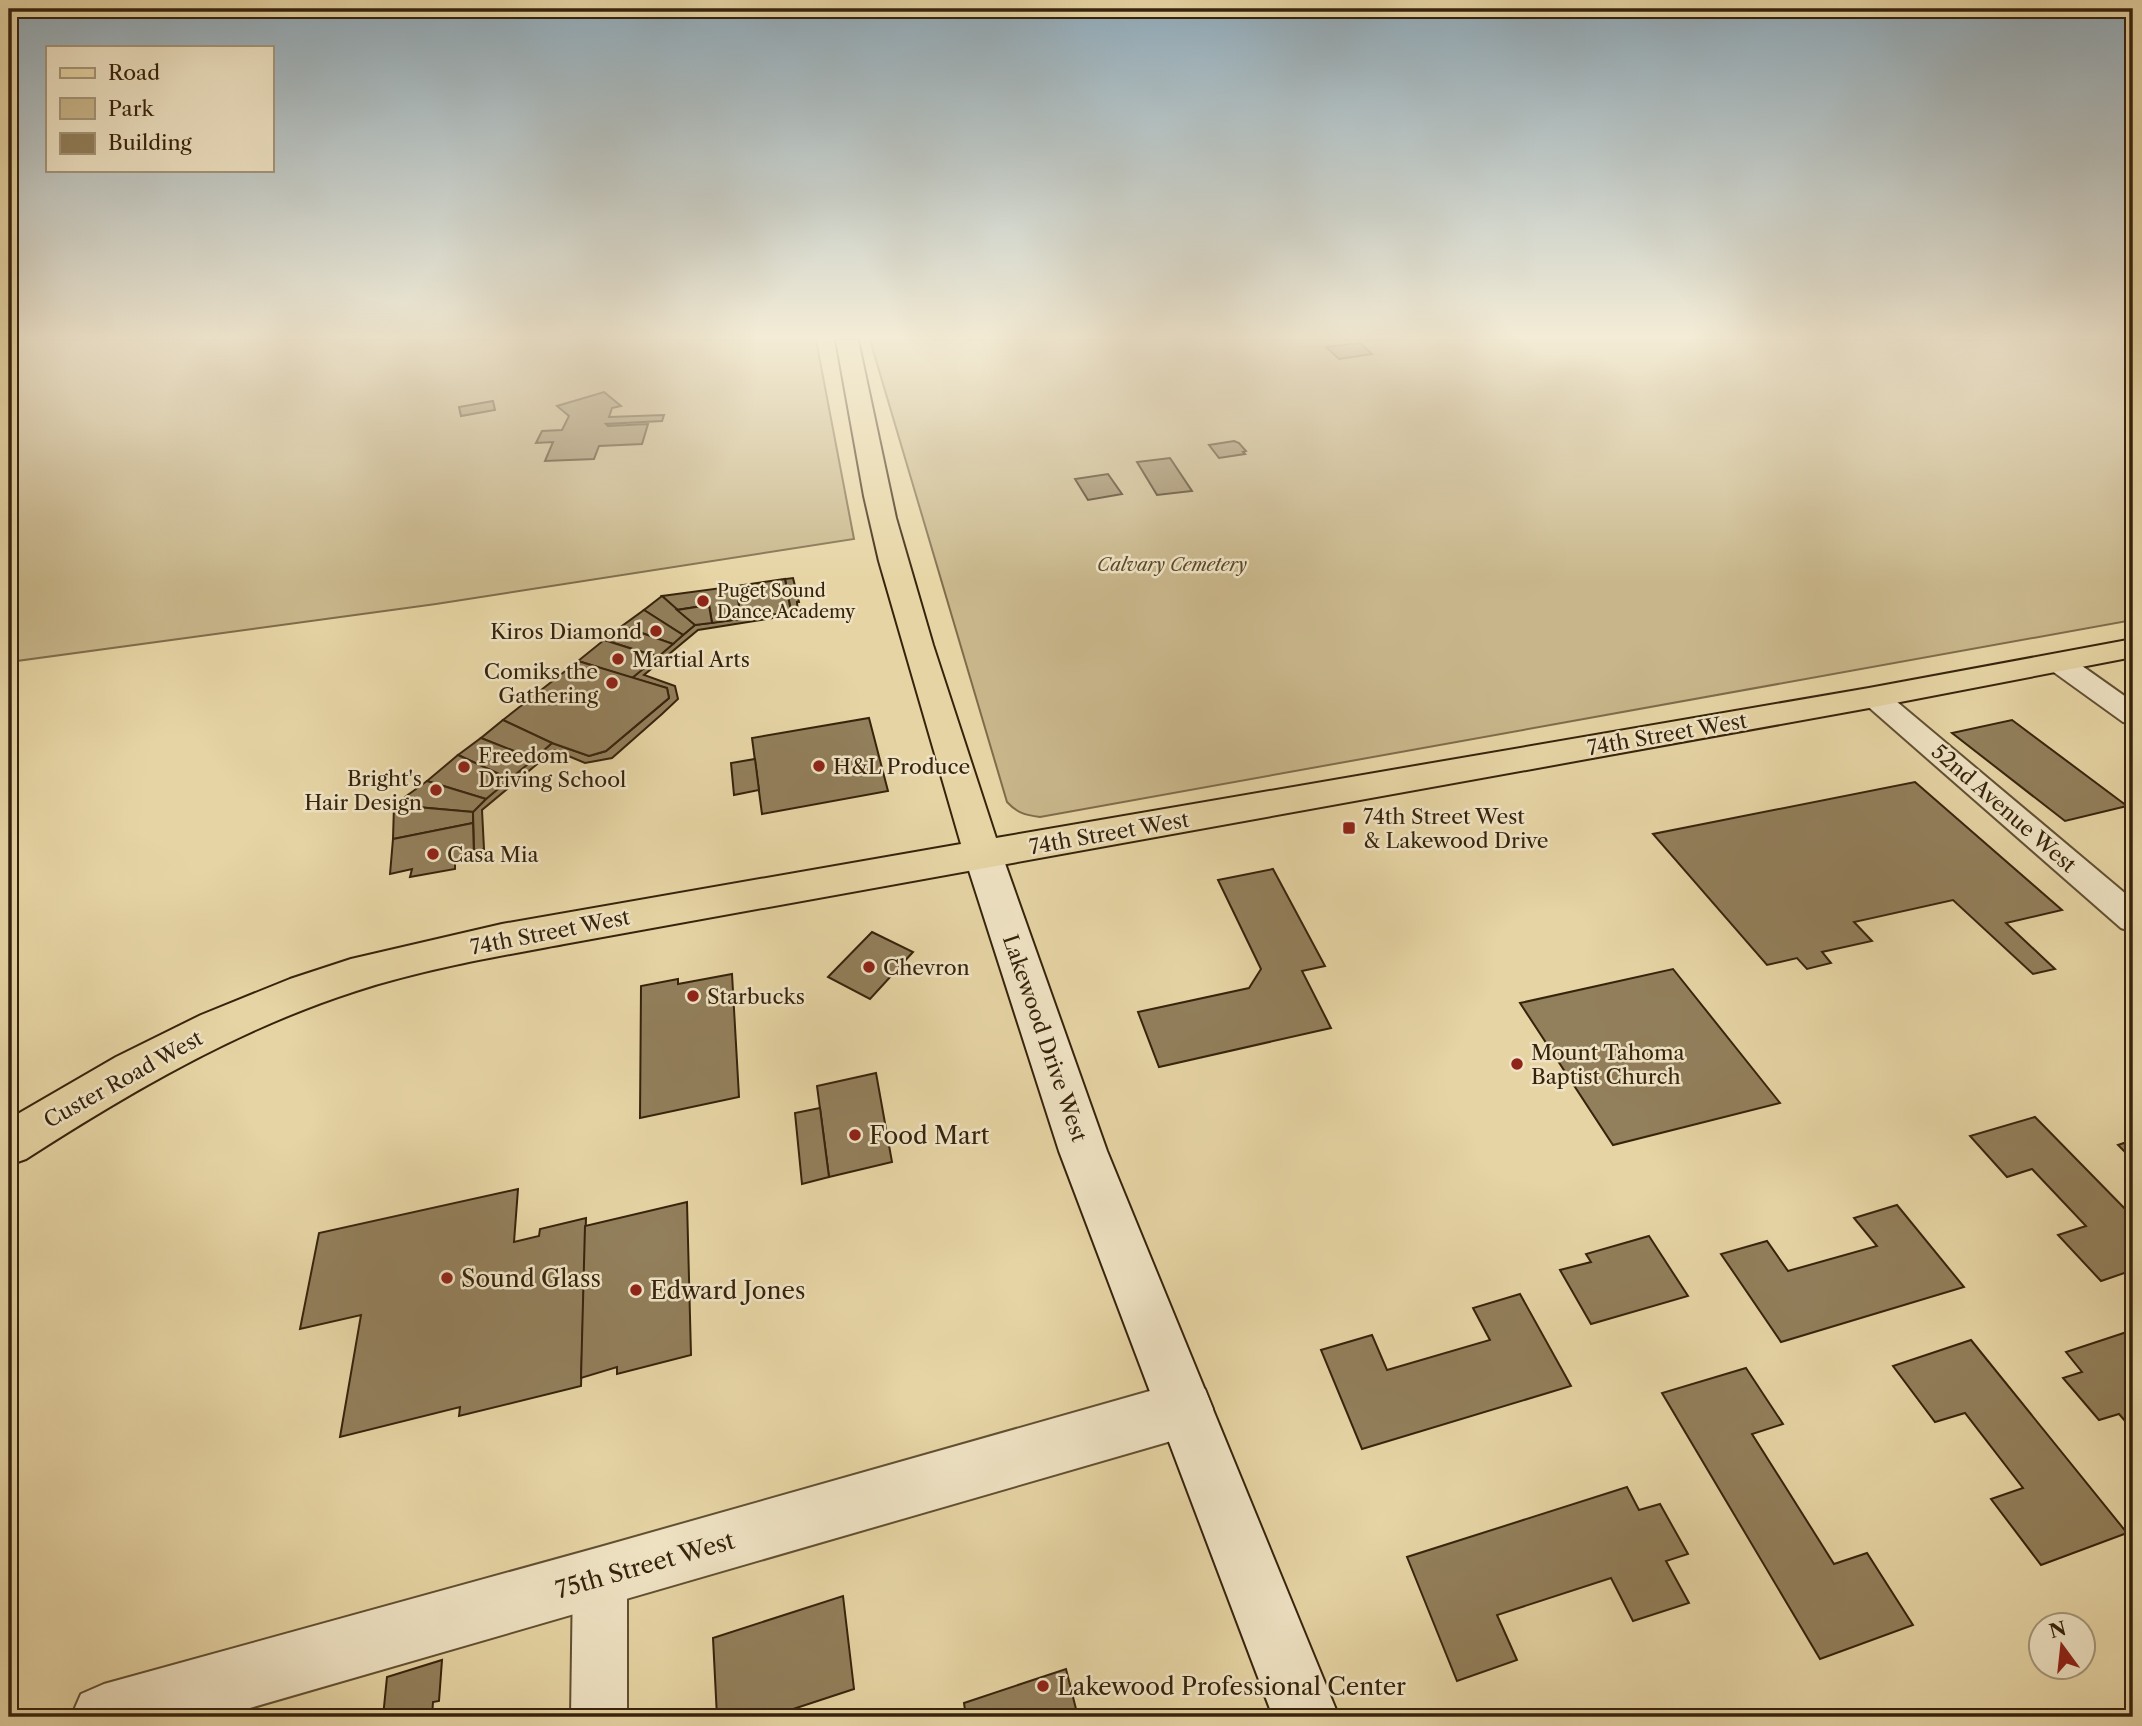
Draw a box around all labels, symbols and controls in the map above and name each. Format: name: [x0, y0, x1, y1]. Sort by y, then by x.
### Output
legend: [46, 46, 273, 172]
text: Road: [108, 60, 160, 85]
text: Park: [108, 96, 154, 121]
text: Building: [108, 130, 193, 155]
park label: Calvary Cemetery: [1097, 554, 1247, 576]
place label: Puget Sound Dance Academy: [717, 580, 856, 623]
marker: Puget Sound Dance Academy: [695, 593, 711, 609]
place label: Kiros Diamond: [490, 619, 642, 644]
marker: Kiros Diamond: [648, 623, 664, 639]
place label: Martial Arts: [632, 647, 750, 672]
marker: Martial Arts: [610, 651, 626, 667]
place label: Comiks the Gathering: [484, 659, 599, 708]
marker: Comiks the Gathering: [604, 675, 620, 691]
street label: 74th Street West: [1585, 708, 1749, 760]
street label: 52nd Avenue West: [1927, 739, 2082, 878]
place label: Freedom Driving School: [478, 743, 626, 792]
place label: H&L Produce: [833, 754, 970, 779]
marker: H&L Produce: [811, 758, 827, 774]
marker: Freedom Driving School: [456, 759, 472, 775]
place label: Bright's Hair Design: [304, 766, 422, 815]
marker: Bright's Hair Design: [428, 782, 444, 798]
place label: 74th Street West & Lakewood Drive: [1363, 804, 1549, 853]
street label: 74th Street West: [1027, 807, 1191, 859]
marker: 74th Street West & Lakewood Drive: [1341, 820, 1357, 836]
place label: Casa Mia: [447, 842, 539, 867]
marker: Casa Mia: [425, 846, 441, 862]
street label: 74th Street West: [468, 904, 632, 960]
street label: Lakewood Drive West: [998, 931, 1092, 1145]
place label: Chevron: [883, 955, 970, 980]
marker: Chevron: [861, 959, 877, 975]
place label: Starbucks: [707, 984, 805, 1009]
marker: Starbucks: [685, 988, 701, 1004]
street label: Custer Road West: [39, 1025, 207, 1133]
place label: Mount Tahoma Baptist Church: [1531, 1040, 1686, 1089]
marker: Mount Tahoma Baptist Church: [1509, 1056, 1525, 1072]
place label: Food Mart: [869, 1121, 990, 1150]
marker: Food Mart: [847, 1127, 863, 1143]
place label: Sound Glass: [461, 1264, 601, 1293]
marker: Sound Glass: [439, 1270, 455, 1286]
place label: Edward Jones: [650, 1276, 805, 1305]
marker: Edward Jones: [628, 1282, 644, 1298]
street label: 75th Street West: [552, 1525, 738, 1604]
north arrow: [2026, 1610, 2096, 1680]
text: N: [2047, 1617, 2069, 1643]
place label: Lakewood Professional Center: [1057, 1672, 1406, 1701]
marker: Lakewood Professional Center: [1035, 1678, 1051, 1694]

